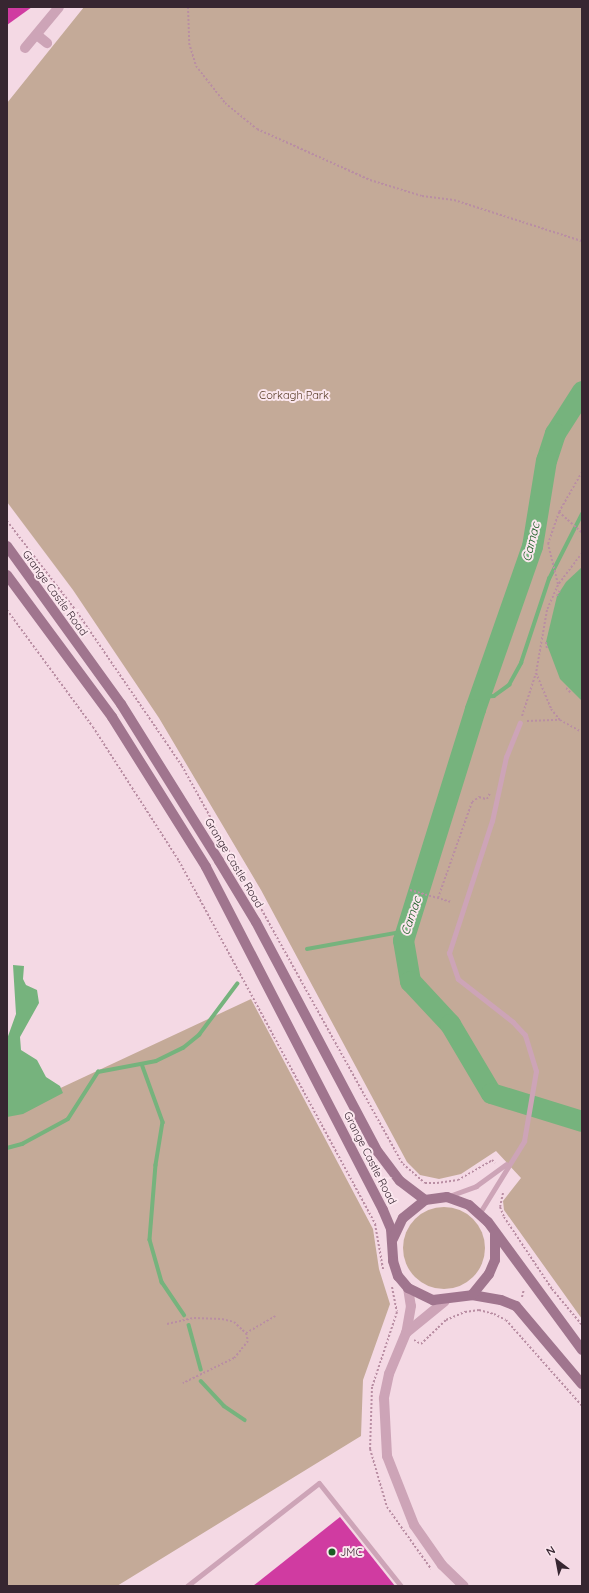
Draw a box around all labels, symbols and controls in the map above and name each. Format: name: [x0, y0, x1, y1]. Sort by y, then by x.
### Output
park label: Corkagh Park: [259, 388, 329, 402]
water label: Camac: [519, 521, 543, 563]
street label: Grange Castle Road: [20, 548, 90, 638]
street label: Grange Castle Road: [202, 816, 266, 910]
water label: Camac: [398, 895, 424, 937]
street label: Grange Castle Road: [341, 1109, 399, 1207]
north arrow: [537, 1541, 577, 1581]
text: N: [543, 1543, 558, 1559]
place label: JMC: [340, 1545, 363, 1559]
marker: JMC: [327, 1547, 337, 1557]

